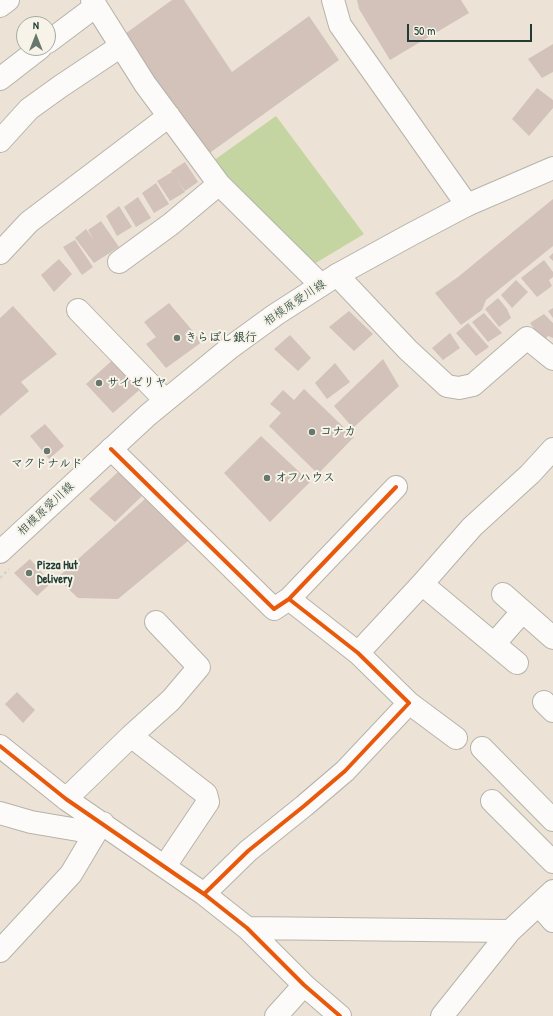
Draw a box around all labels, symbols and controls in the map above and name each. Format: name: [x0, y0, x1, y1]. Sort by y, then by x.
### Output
north arrow: [16, 16, 56, 56]
scale bar: [409, 16, 534, 42]
text: N: [33, 18, 39, 32]
text: 50 m: [414, 22, 435, 39]
street label: 相模原愛川線: [261, 277, 329, 329]
place label: きらぼし銀行: [185, 331, 257, 345]
marker: きらぼし銀行: [172, 333, 182, 343]
place label: サイゼリヤ: [107, 376, 167, 390]
marker: サイゼリヤ: [94, 378, 104, 388]
place label: コナカ: [320, 425, 356, 439]
marker: コナカ: [307, 427, 317, 437]
marker: マクドナルド: [42, 446, 52, 456]
place label: マクドナルド: [11, 457, 83, 471]
place label: オフハウス: [275, 471, 335, 485]
marker: オフハウス: [262, 473, 272, 483]
street label: 相模原愛川線: [15, 479, 77, 539]
place label: Pizza Hut Delivery: [37, 559, 78, 587]
marker: Pizza Hut Delivery: [24, 568, 34, 578]

